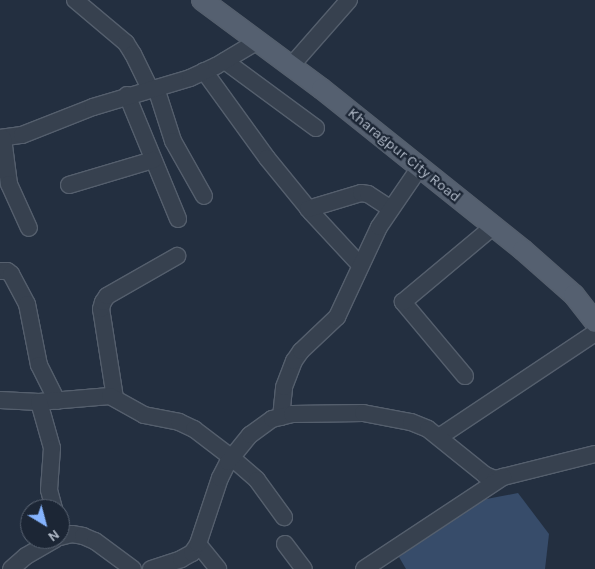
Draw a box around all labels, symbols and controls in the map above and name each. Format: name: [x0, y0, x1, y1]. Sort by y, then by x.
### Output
street label: Kharagpur City Road: [344, 104, 464, 206]
north arrow: [20, 499, 70, 549]
text: N: [45, 526, 63, 545]

